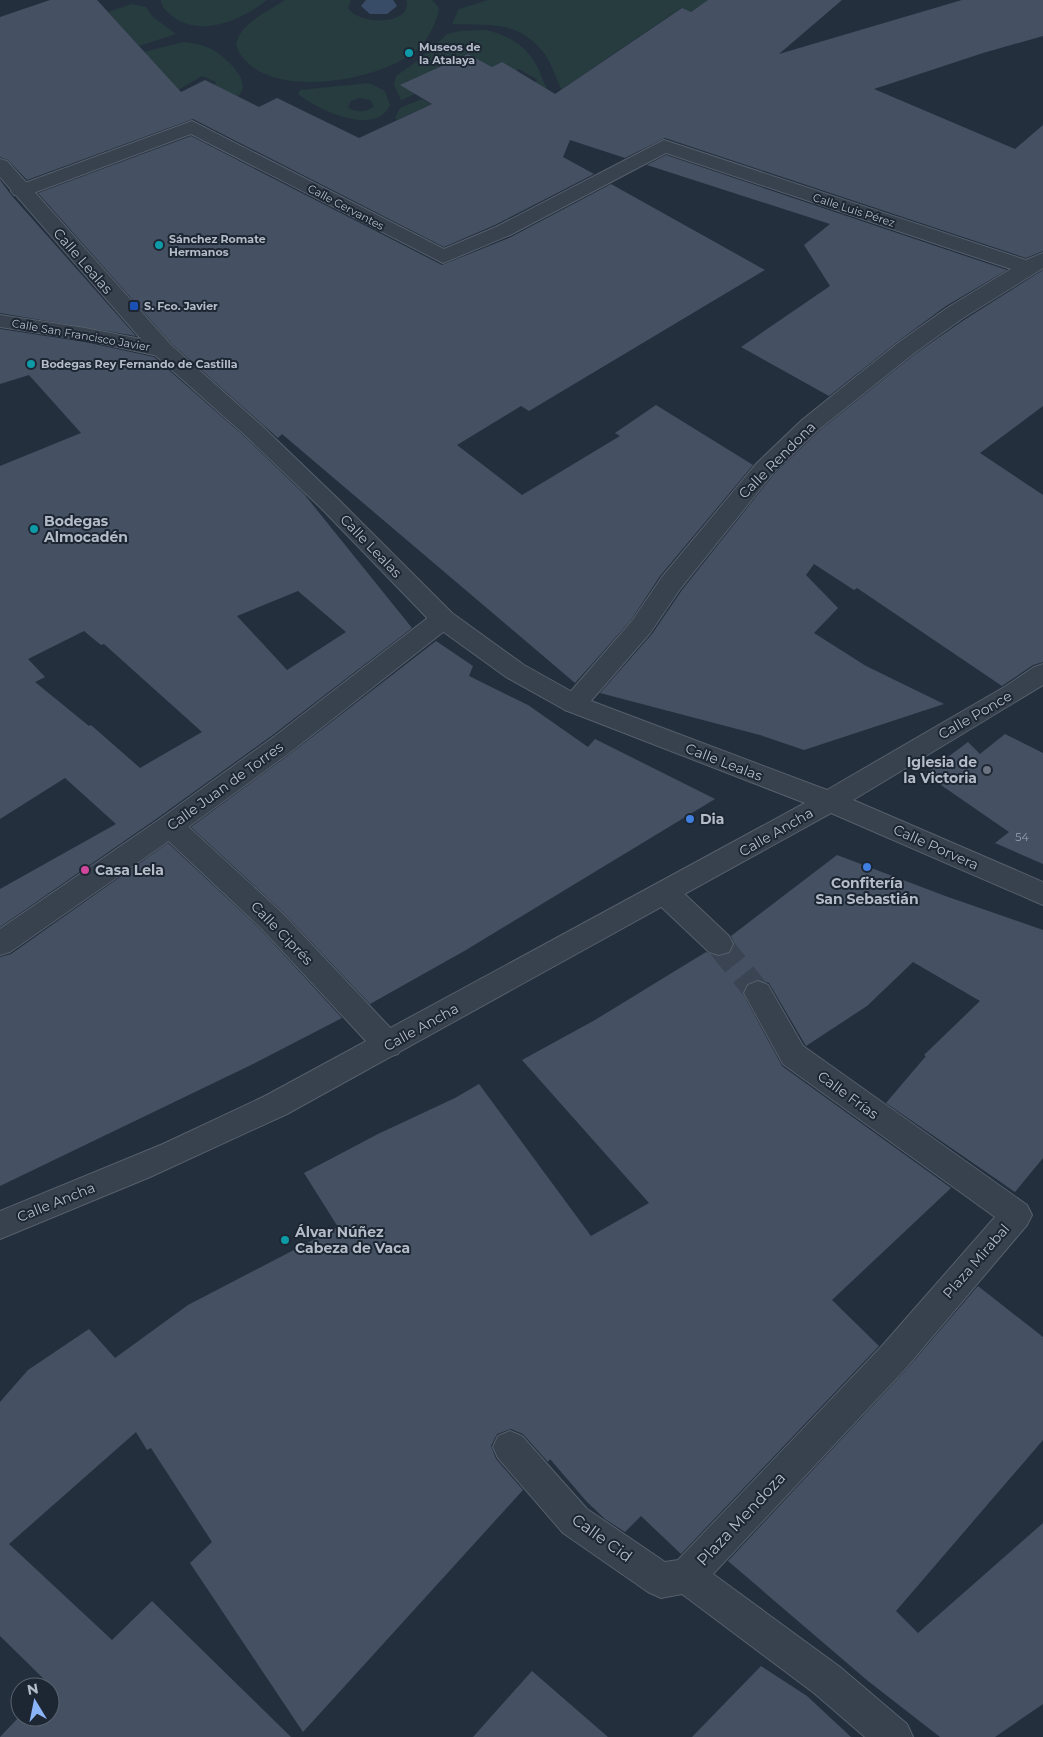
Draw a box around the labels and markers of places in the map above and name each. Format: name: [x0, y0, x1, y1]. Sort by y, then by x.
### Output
place label: Museos de la Atalaya: [419, 40, 481, 67]
marker: Museos de la Atalaya: [403, 47, 415, 59]
place label: Sánchez Romate Hermanos: [169, 232, 266, 259]
marker: Sánchez Romate Hermanos: [153, 239, 165, 251]
place label: S. Fco. Javier: [144, 299, 218, 313]
marker: S. Fco. Javier: [128, 300, 140, 312]
place label: Bodegas Rey Fernando de Castilla: [41, 357, 238, 371]
marker: Bodegas Rey Fernando de Castilla: [25, 358, 37, 370]
place label: Bodegas Almocadén: [43, 512, 128, 546]
marker: Bodegas Almocadén: [28, 523, 40, 535]
place label: Iglesia de la Victoria: [903, 753, 977, 787]
marker: Iglesia de la Victoria: [981, 764, 993, 776]
place label: Dia: [700, 810, 724, 828]
marker: Dia: [684, 813, 696, 825]
place label: Casa Lela: [95, 861, 164, 879]
marker: Confitería San Sebastián: [861, 861, 873, 873]
marker: Casa Lela: [79, 864, 91, 876]
place label: Confitería San Sebastián: [815, 874, 919, 908]
place label: Álvar Núñez Cabeza de Vaca: [294, 1223, 410, 1257]
marker: Álvar Núñez Cabeza de Vaca: [279, 1234, 291, 1246]

